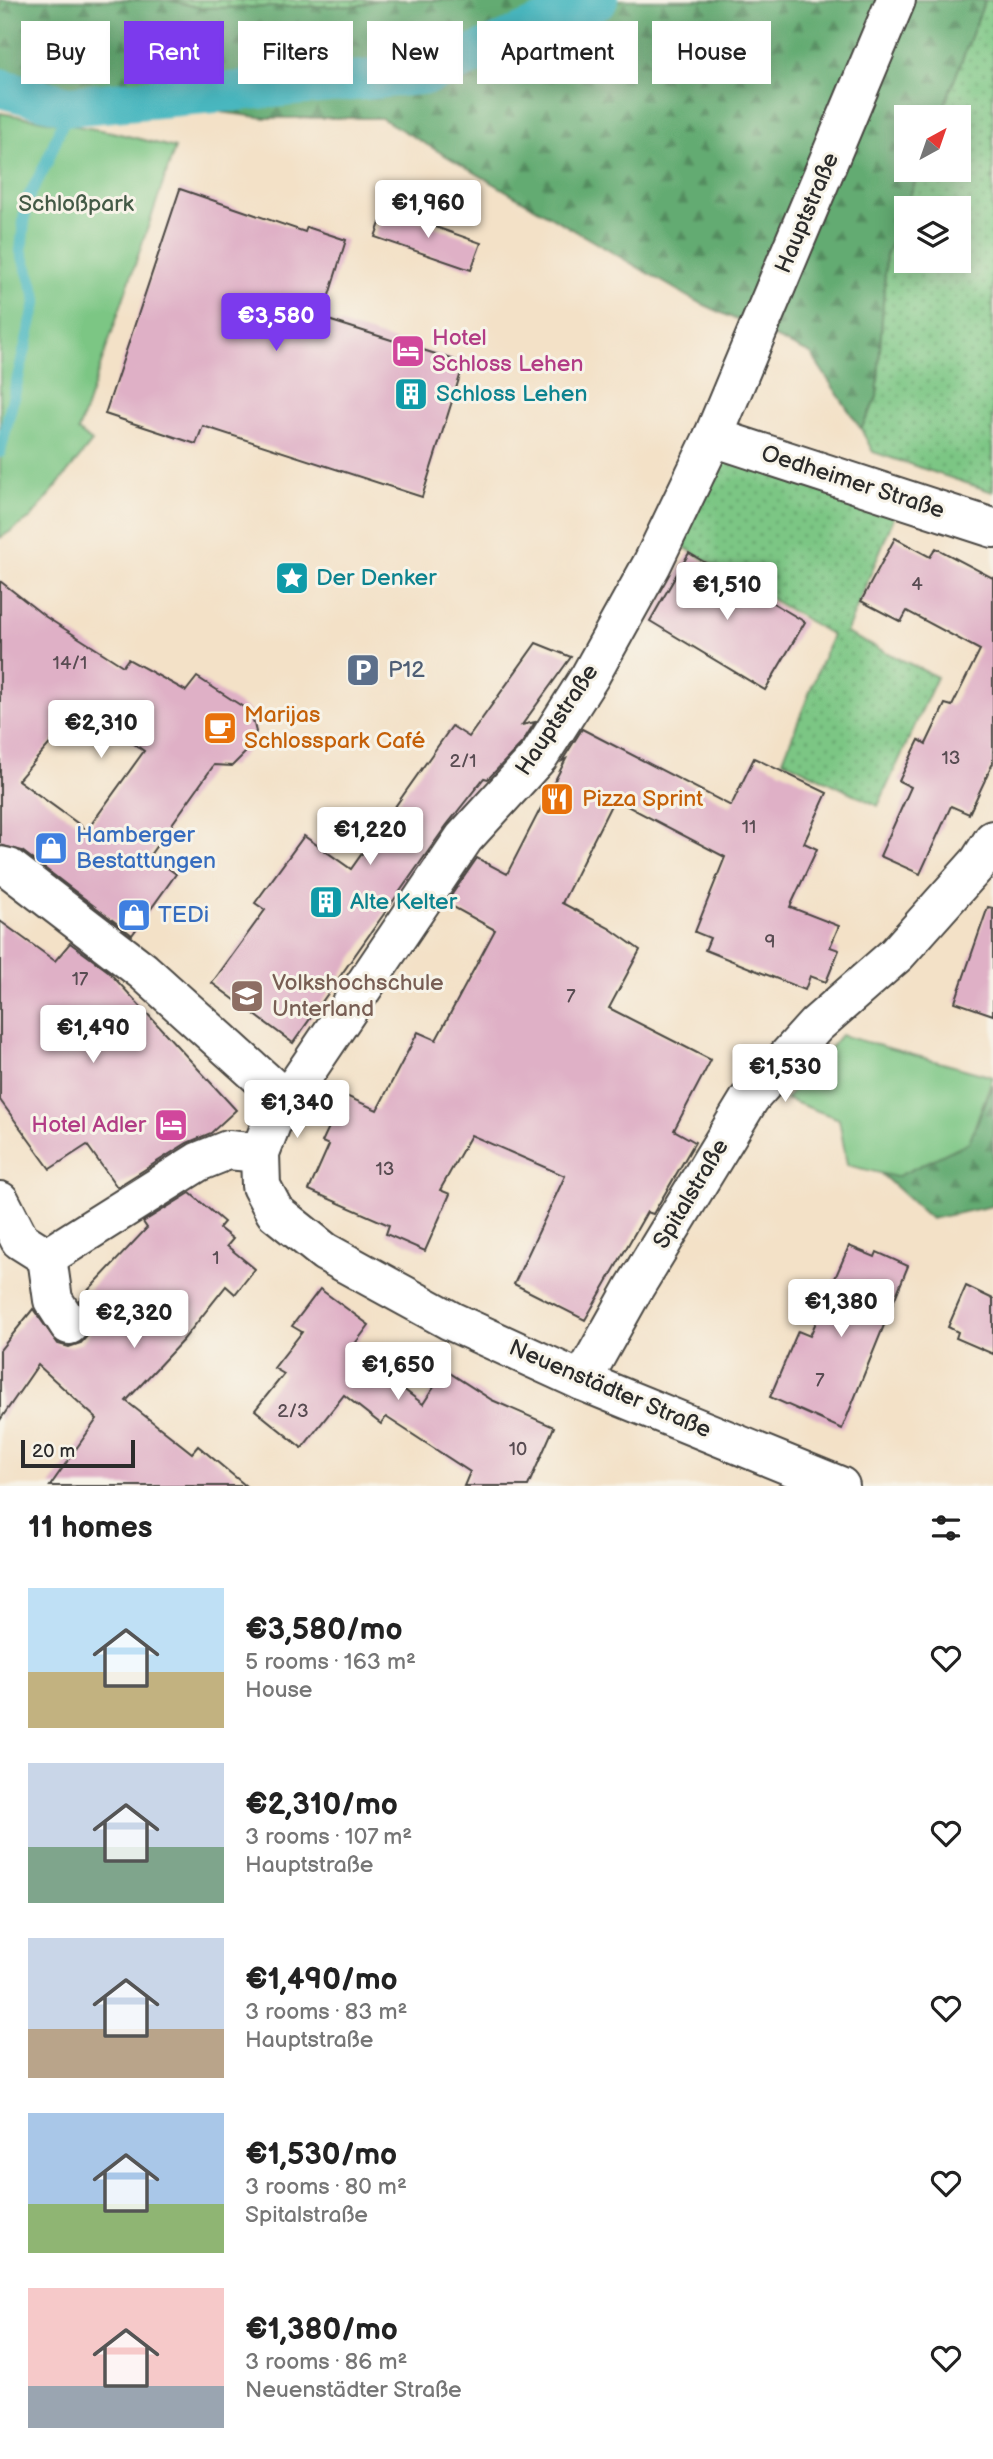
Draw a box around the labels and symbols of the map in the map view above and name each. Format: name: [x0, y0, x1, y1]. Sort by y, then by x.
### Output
north arrow: [894, 105, 971, 182]
street label: Hauptstraße: [769, 148, 845, 278]
pin: €1,960: [371, 180, 485, 240]
park label: Schloßpark: [18, 190, 135, 218]
pin: €3,580: [219, 294, 333, 353]
place label: Hotel Schloss Lehen: [432, 324, 583, 378]
hotel icon: Hotel Schloss Lehen: [389, 332, 427, 370]
building icon: Schloss Lehen: [392, 375, 430, 413]
place label: Schloss Lehen: [436, 380, 587, 408]
street label: Oedheimer Straße: [758, 439, 948, 525]
place icon: Der Denker: [273, 559, 311, 597]
pin: €1,510: [670, 562, 784, 622]
place label: Der Denker: [316, 564, 437, 592]
house number: 4: [911, 573, 923, 596]
parking icon: P12: [344, 651, 382, 689]
house number: 14/1: [53, 652, 87, 675]
place label: P12: [388, 656, 425, 684]
street label: Hauptstraße: [510, 659, 604, 781]
pin: €2,310: [44, 700, 158, 760]
place label: Marijas Schlosspark Café: [244, 701, 425, 755]
cafe icon: Marijas Schlosspark Café: [201, 709, 239, 747]
house number: 13: [941, 747, 961, 770]
house number: 2/1: [449, 750, 477, 773]
restaurant icon: Pizza Sprint: [538, 780, 576, 818]
place label: Pizza Sprint: [582, 785, 703, 813]
pin: €1,220: [313, 808, 427, 867]
house number: 11: [742, 816, 756, 839]
place label: Hamberger Bestattungen: [76, 821, 216, 875]
shop icon: Hamberger Bestattungen: [32, 829, 70, 867]
building icon: Alte Kelter: [307, 883, 345, 921]
place label: Alte Kelter: [350, 888, 458, 916]
shop icon: TEDi: [115, 896, 153, 934]
place label: TEDi: [158, 901, 209, 929]
house number: 9: [765, 931, 775, 954]
house number: 17: [72, 968, 89, 991]
place label: Volkshochschule Unterland: [272, 969, 444, 1023]
school or university icon: Volkshochschule Unterland: [228, 977, 266, 1015]
house number: 7: [566, 985, 576, 1008]
pin: €1,490: [36, 1006, 150, 1065]
pin: €1,530: [728, 1044, 842, 1104]
pin: €1,340: [240, 1080, 354, 1140]
hotel icon: Hotel Adler: [152, 1106, 190, 1144]
place label: Hotel Adler: [31, 1111, 147, 1139]
street label: Spitalstraße: [647, 1134, 735, 1254]
house number: 13: [375, 1158, 395, 1181]
house number: 1: [212, 1247, 220, 1270]
pin: €1,380: [784, 1280, 898, 1339]
pin: €2,320: [77, 1290, 191, 1350]
street label: Neuenstädter Straße: [505, 1334, 715, 1444]
pin: €1,650: [341, 1342, 455, 1402]
house number: 7: [815, 1369, 825, 1392]
house number: 2/3: [277, 1400, 309, 1423]
scale bar: [21, 1437, 135, 1469]
house number: 10: [509, 1438, 527, 1461]

